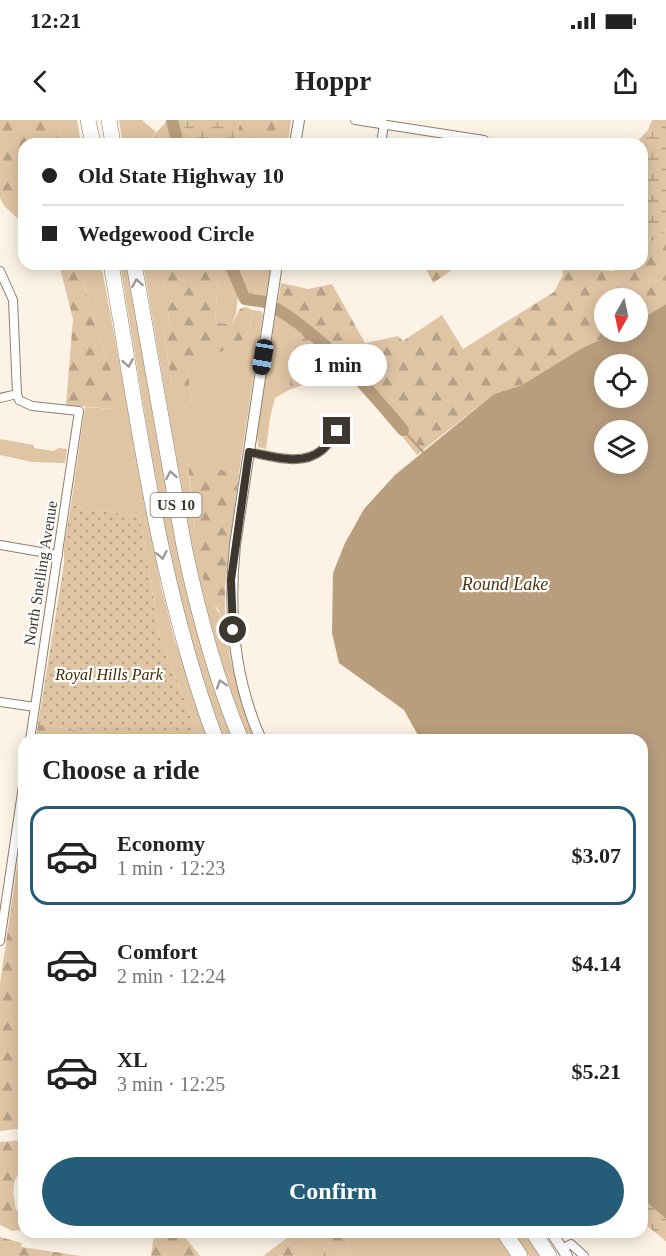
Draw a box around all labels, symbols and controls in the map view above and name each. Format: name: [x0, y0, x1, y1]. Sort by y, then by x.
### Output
text: 12:21: [30, 8, 81, 33]
icon: back: [24, 65, 57, 98]
icon: share: [609, 65, 642, 98]
text: Hoppr: [295, 66, 371, 96]
text: Old State Highway 10: [78, 163, 284, 188]
text: Wedgewood Circle: [78, 221, 254, 246]
one-way arrow: [132, 278, 144, 287]
north arrow: [594, 288, 648, 342]
map controls: [594, 288, 648, 474]
car: [251, 338, 275, 376]
callout: 1 min: [288, 344, 386, 386]
text: 1 min: [313, 354, 362, 376]
button: locate: [594, 354, 648, 408]
one-way arrow: [121, 358, 134, 368]
route end: [323, 417, 350, 444]
button: layers: [594, 420, 648, 474]
one-way arrow: [165, 470, 178, 480]
road number: US 10: [150, 493, 201, 517]
street label: North Snelling Avenue: [21, 499, 61, 647]
one-way arrow: [156, 550, 168, 560]
water label: Round Lake: [461, 574, 548, 594]
route start: [219, 616, 246, 643]
park label: Royal Hills Park: [54, 666, 164, 684]
one-way arrow: [216, 679, 229, 690]
text: Choose a ride: [42, 755, 200, 785]
icon: car: [45, 829, 99, 883]
text: Economy: [117, 831, 205, 856]
text: $3.07: [572, 843, 621, 868]
text: 1 min · 12:23: [117, 857, 225, 879]
icon: car: [45, 937, 99, 991]
text: Comfort: [117, 939, 198, 964]
text: $4.14: [572, 951, 621, 976]
text: 2 min · 12:24: [117, 965, 225, 987]
icon: car: [45, 1045, 99, 1099]
text: XL: [117, 1047, 148, 1072]
text: $5.21: [572, 1059, 621, 1084]
text: 3 min · 12:25: [117, 1073, 225, 1095]
button: Confirm: [42, 1157, 624, 1226]

